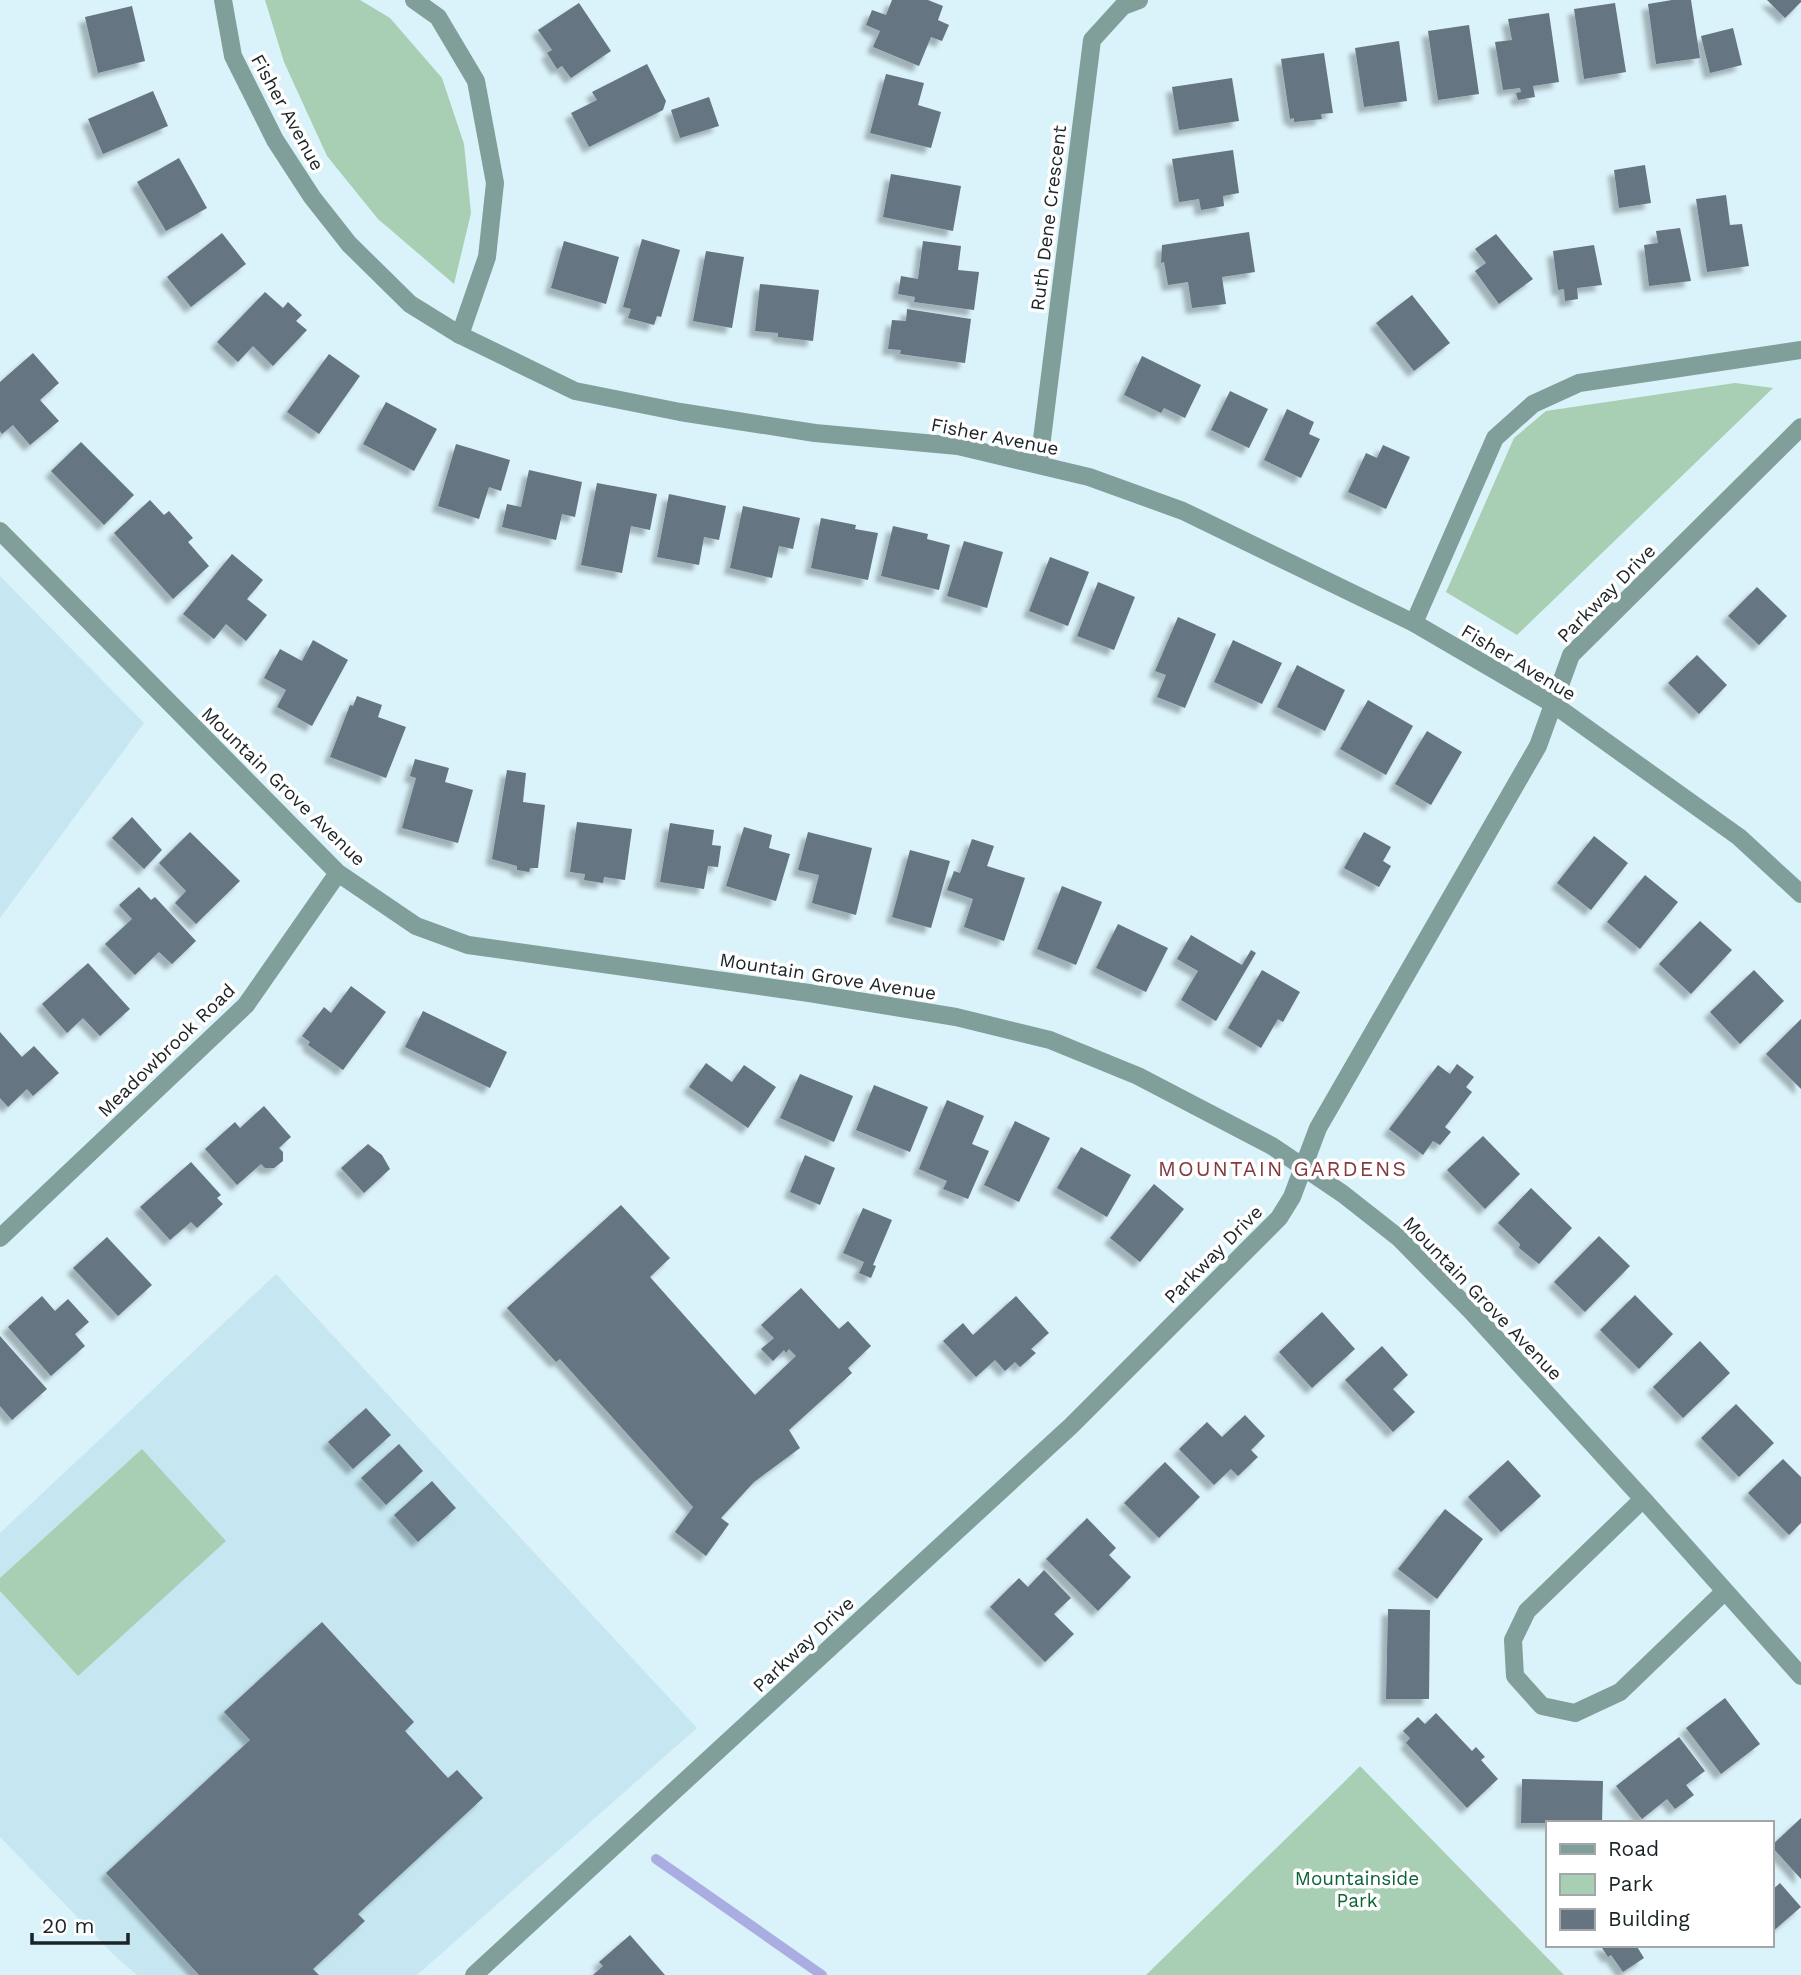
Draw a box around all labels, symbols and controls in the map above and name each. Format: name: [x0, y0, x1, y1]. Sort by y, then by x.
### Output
street label: Fisher Avenue: [246, 50, 329, 175]
street label: Ruth Dene Crescent: [1026, 124, 1071, 312]
street label: Fisher Avenue: [929, 413, 1061, 460]
street label: Parkway Drive: [1552, 539, 1660, 647]
street label: Fisher Avenue: [1457, 619, 1580, 706]
street label: Mountain Grove Avenue: [197, 702, 370, 871]
street label: Mountain Grove Avenue: [718, 948, 938, 1005]
street label: Meadowbrook Road: [93, 979, 240, 1122]
district label: MOUNTAIN GARDENS: [1158, 1156, 1408, 1181]
street label: Parkway Drive: [1159, 1200, 1267, 1308]
street label: Mountain Grove Avenue: [1398, 1212, 1567, 1385]
street label: Parkway Drive: [748, 1592, 859, 1697]
legend: [1546, 1821, 1773, 1947]
text: Road: [1608, 1836, 1659, 1861]
park label: Mountainside Park: [1295, 1867, 1419, 1912]
text: Park: [1608, 1871, 1653, 1896]
scale bar: [32, 1902, 128, 1946]
text: Building: [1608, 1906, 1690, 1931]
text: 20 m: [42, 1913, 94, 1938]

